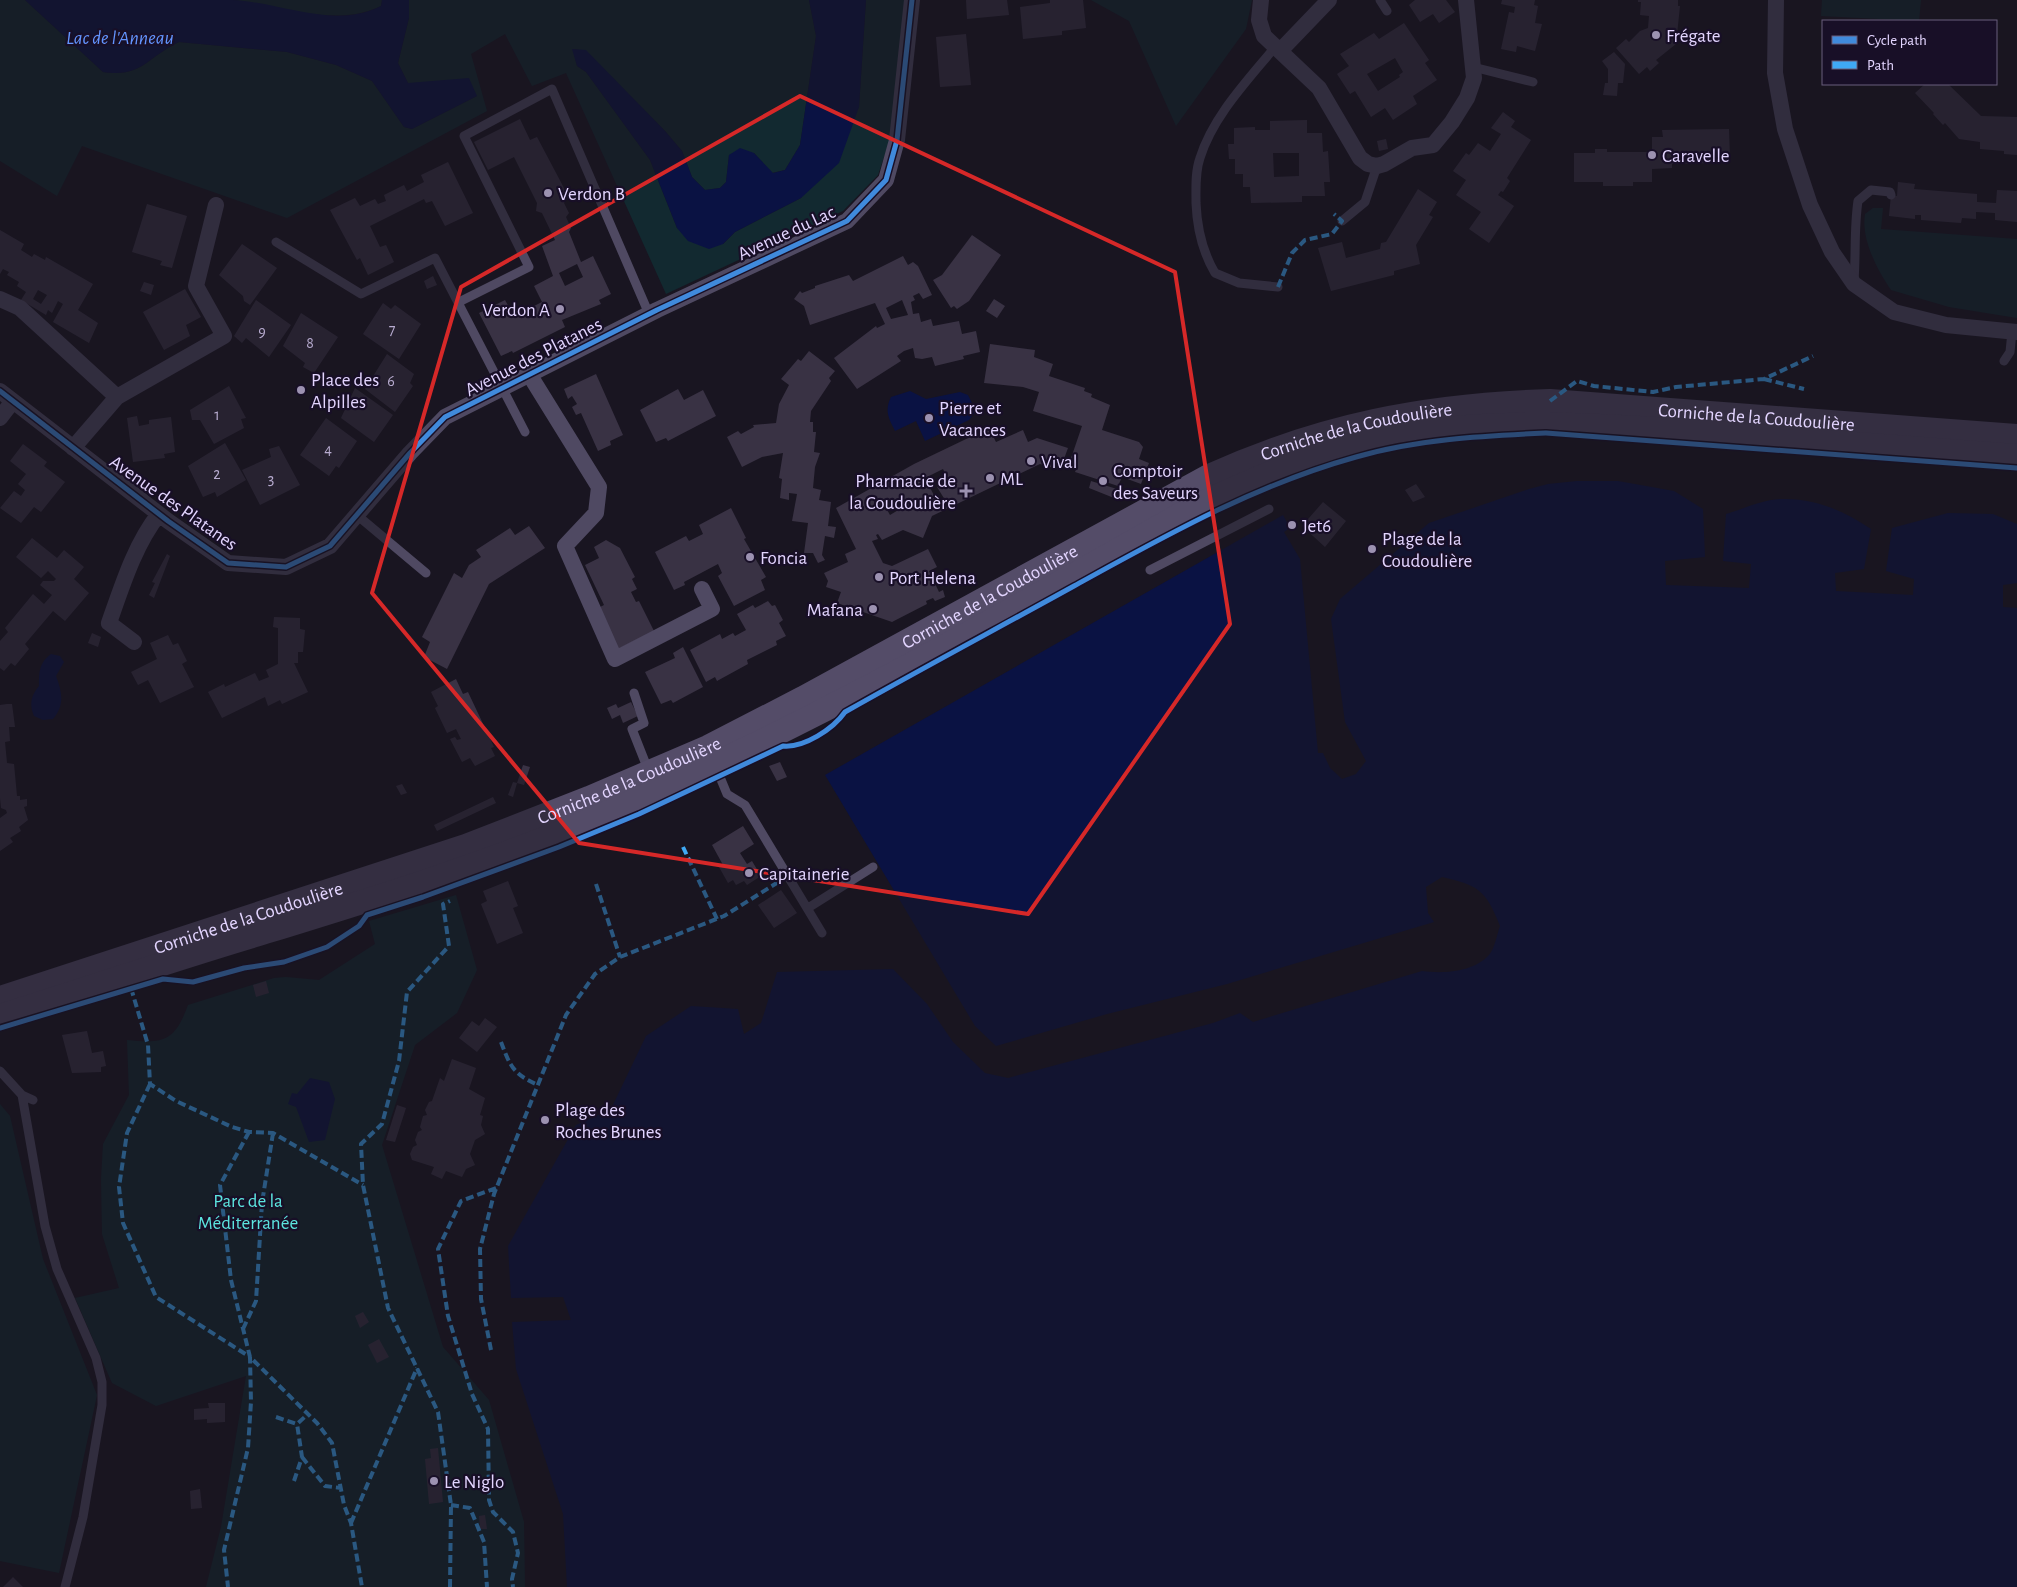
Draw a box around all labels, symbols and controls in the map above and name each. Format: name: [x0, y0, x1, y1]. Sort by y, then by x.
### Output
legend: [1822, 20, 1997, 85]
place label: Frégate: [1666, 27, 1721, 46]
water label: Lac de l'Anneau: [66, 28, 174, 48]
marker: Frégate: [1650, 29, 1662, 41]
text: Cycle path: [1867, 33, 1927, 48]
text: Path: [1867, 58, 1894, 73]
place label: Caravelle: [1662, 147, 1730, 166]
marker: Caravelle: [1646, 149, 1658, 161]
place label: Verdon B: [558, 185, 625, 204]
marker: Verdon B: [542, 187, 554, 199]
street label: Avenue du Lac: [735, 203, 838, 264]
place label: Verdon A: [482, 301, 550, 320]
marker: Verdon A: [554, 303, 566, 315]
street label: Avenue des Platanes: [462, 315, 605, 400]
house number: 7: [389, 322, 396, 338]
house number: 9: [258, 324, 266, 340]
house number: 8: [306, 335, 314, 351]
place label: Place des Alpilles: [311, 371, 379, 412]
house number: 6: [387, 373, 395, 389]
marker: Place des Alpilles: [295, 384, 307, 396]
place label: Pierre et Vacances: [939, 399, 1006, 440]
street label: Corniche de la Coudoulière: [1258, 400, 1453, 465]
street label: Corniche de la Coudoulière: [1657, 401, 1855, 435]
house number: 1: [214, 407, 220, 423]
marker: Pierre et Vacances: [923, 412, 935, 424]
house number: 4: [324, 441, 332, 457]
street label: Avenue des Platanes: [106, 452, 240, 554]
place label: Vival: [1041, 453, 1078, 472]
marker: Vival: [1025, 455, 1037, 467]
place label: Comptoir des Saveurs: [1113, 462, 1198, 503]
house number: 2: [213, 466, 221, 482]
place label: ML: [1000, 470, 1023, 489]
house number: 3: [268, 471, 274, 487]
place label: Pharmacie de la Coudoulière: [849, 472, 956, 513]
marker: ML: [984, 472, 996, 484]
marker: Comptoir des Saveurs: [1097, 475, 1109, 487]
marker: Pharmacie de la Coudoulière: [960, 485, 972, 497]
place label: Jet6: [1302, 517, 1331, 536]
marker: Jet6: [1286, 519, 1298, 531]
place label: Plage de la Coudoulière: [1382, 530, 1472, 571]
street label: Corniche de la Coudoulière: [899, 542, 1081, 653]
marker: Plage de la Coudoulière: [1366, 543, 1378, 555]
place label: Foncia: [760, 549, 807, 568]
marker: Foncia: [744, 551, 756, 563]
place label: Port Helena: [889, 569, 976, 588]
marker: Port Helena: [873, 571, 885, 583]
place label: Mafana: [807, 601, 863, 620]
marker: Mafana: [867, 603, 879, 615]
street label: Corniche de la Coudoulière: [535, 734, 724, 828]
place label: Capitainerie: [759, 865, 849, 884]
marker: Capitainerie: [743, 867, 755, 879]
street label: Corniche de la Coudoulière: [152, 879, 345, 958]
place label: Plage des Roches Brunes: [555, 1101, 662, 1142]
marker: Plage des Roches Brunes: [539, 1114, 551, 1126]
park label: Parc de la Méditerranée: [198, 1192, 298, 1233]
place label: Le Niglo: [444, 1473, 504, 1492]
marker: Le Niglo: [428, 1475, 440, 1487]

